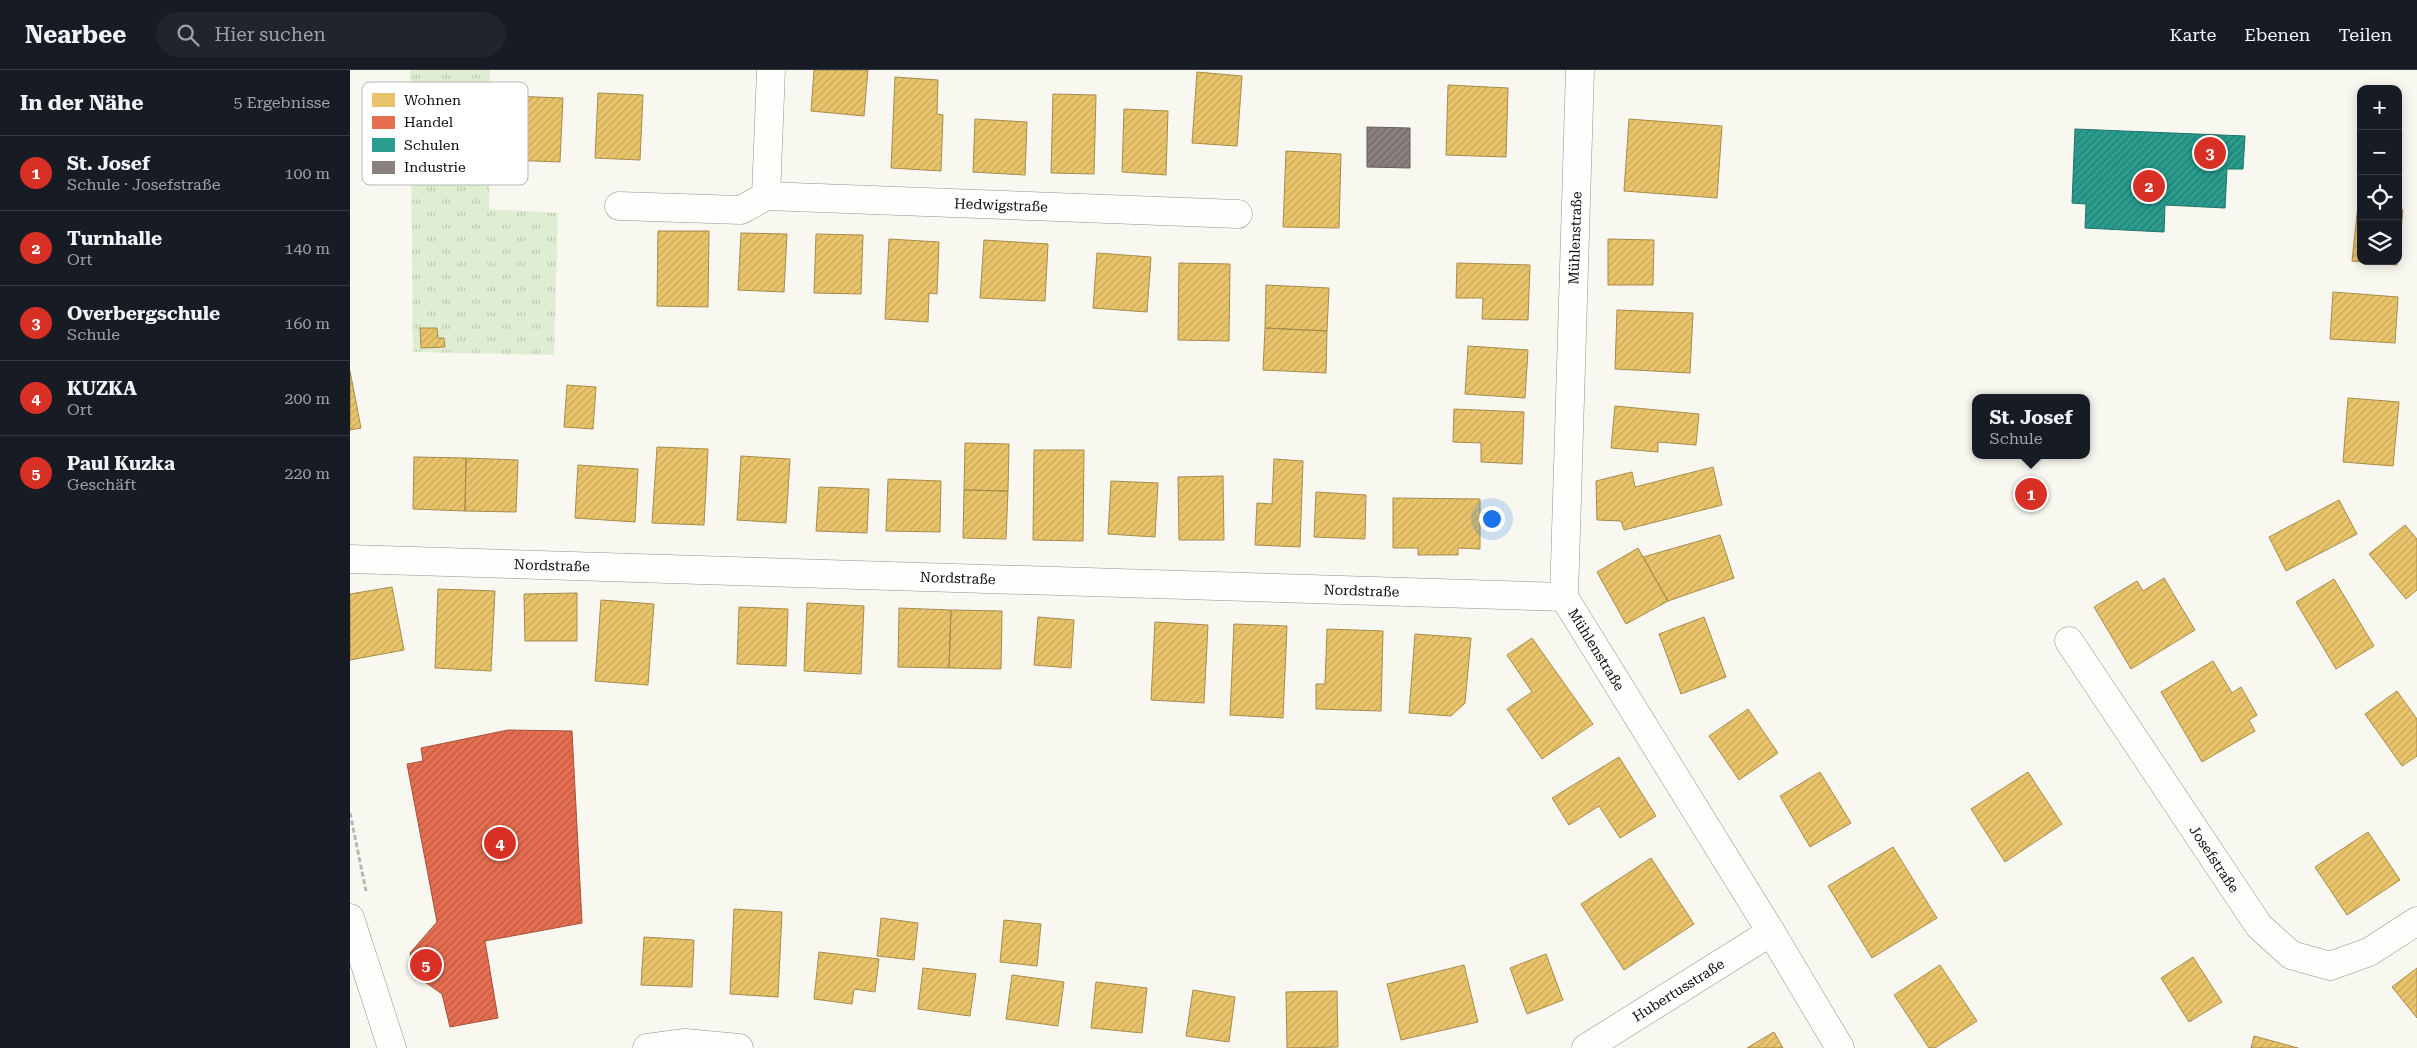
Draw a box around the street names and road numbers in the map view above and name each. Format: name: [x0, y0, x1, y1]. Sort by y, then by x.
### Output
street label: Mühlenstraße: [1565, 191, 1585, 285]
street label: Hedwigstraße: [954, 195, 1049, 215]
street label: Nordstraße: [514, 556, 590, 575]
street label: Nordstraße: [920, 569, 996, 587]
street label: Nordstraße: [1323, 581, 1400, 600]
street label: Mühlenstraße: [1565, 606, 1628, 694]
street label: Josefstraße: [2186, 822, 2243, 896]
street label: Hubertusstraße: [1630, 955, 1727, 1025]

